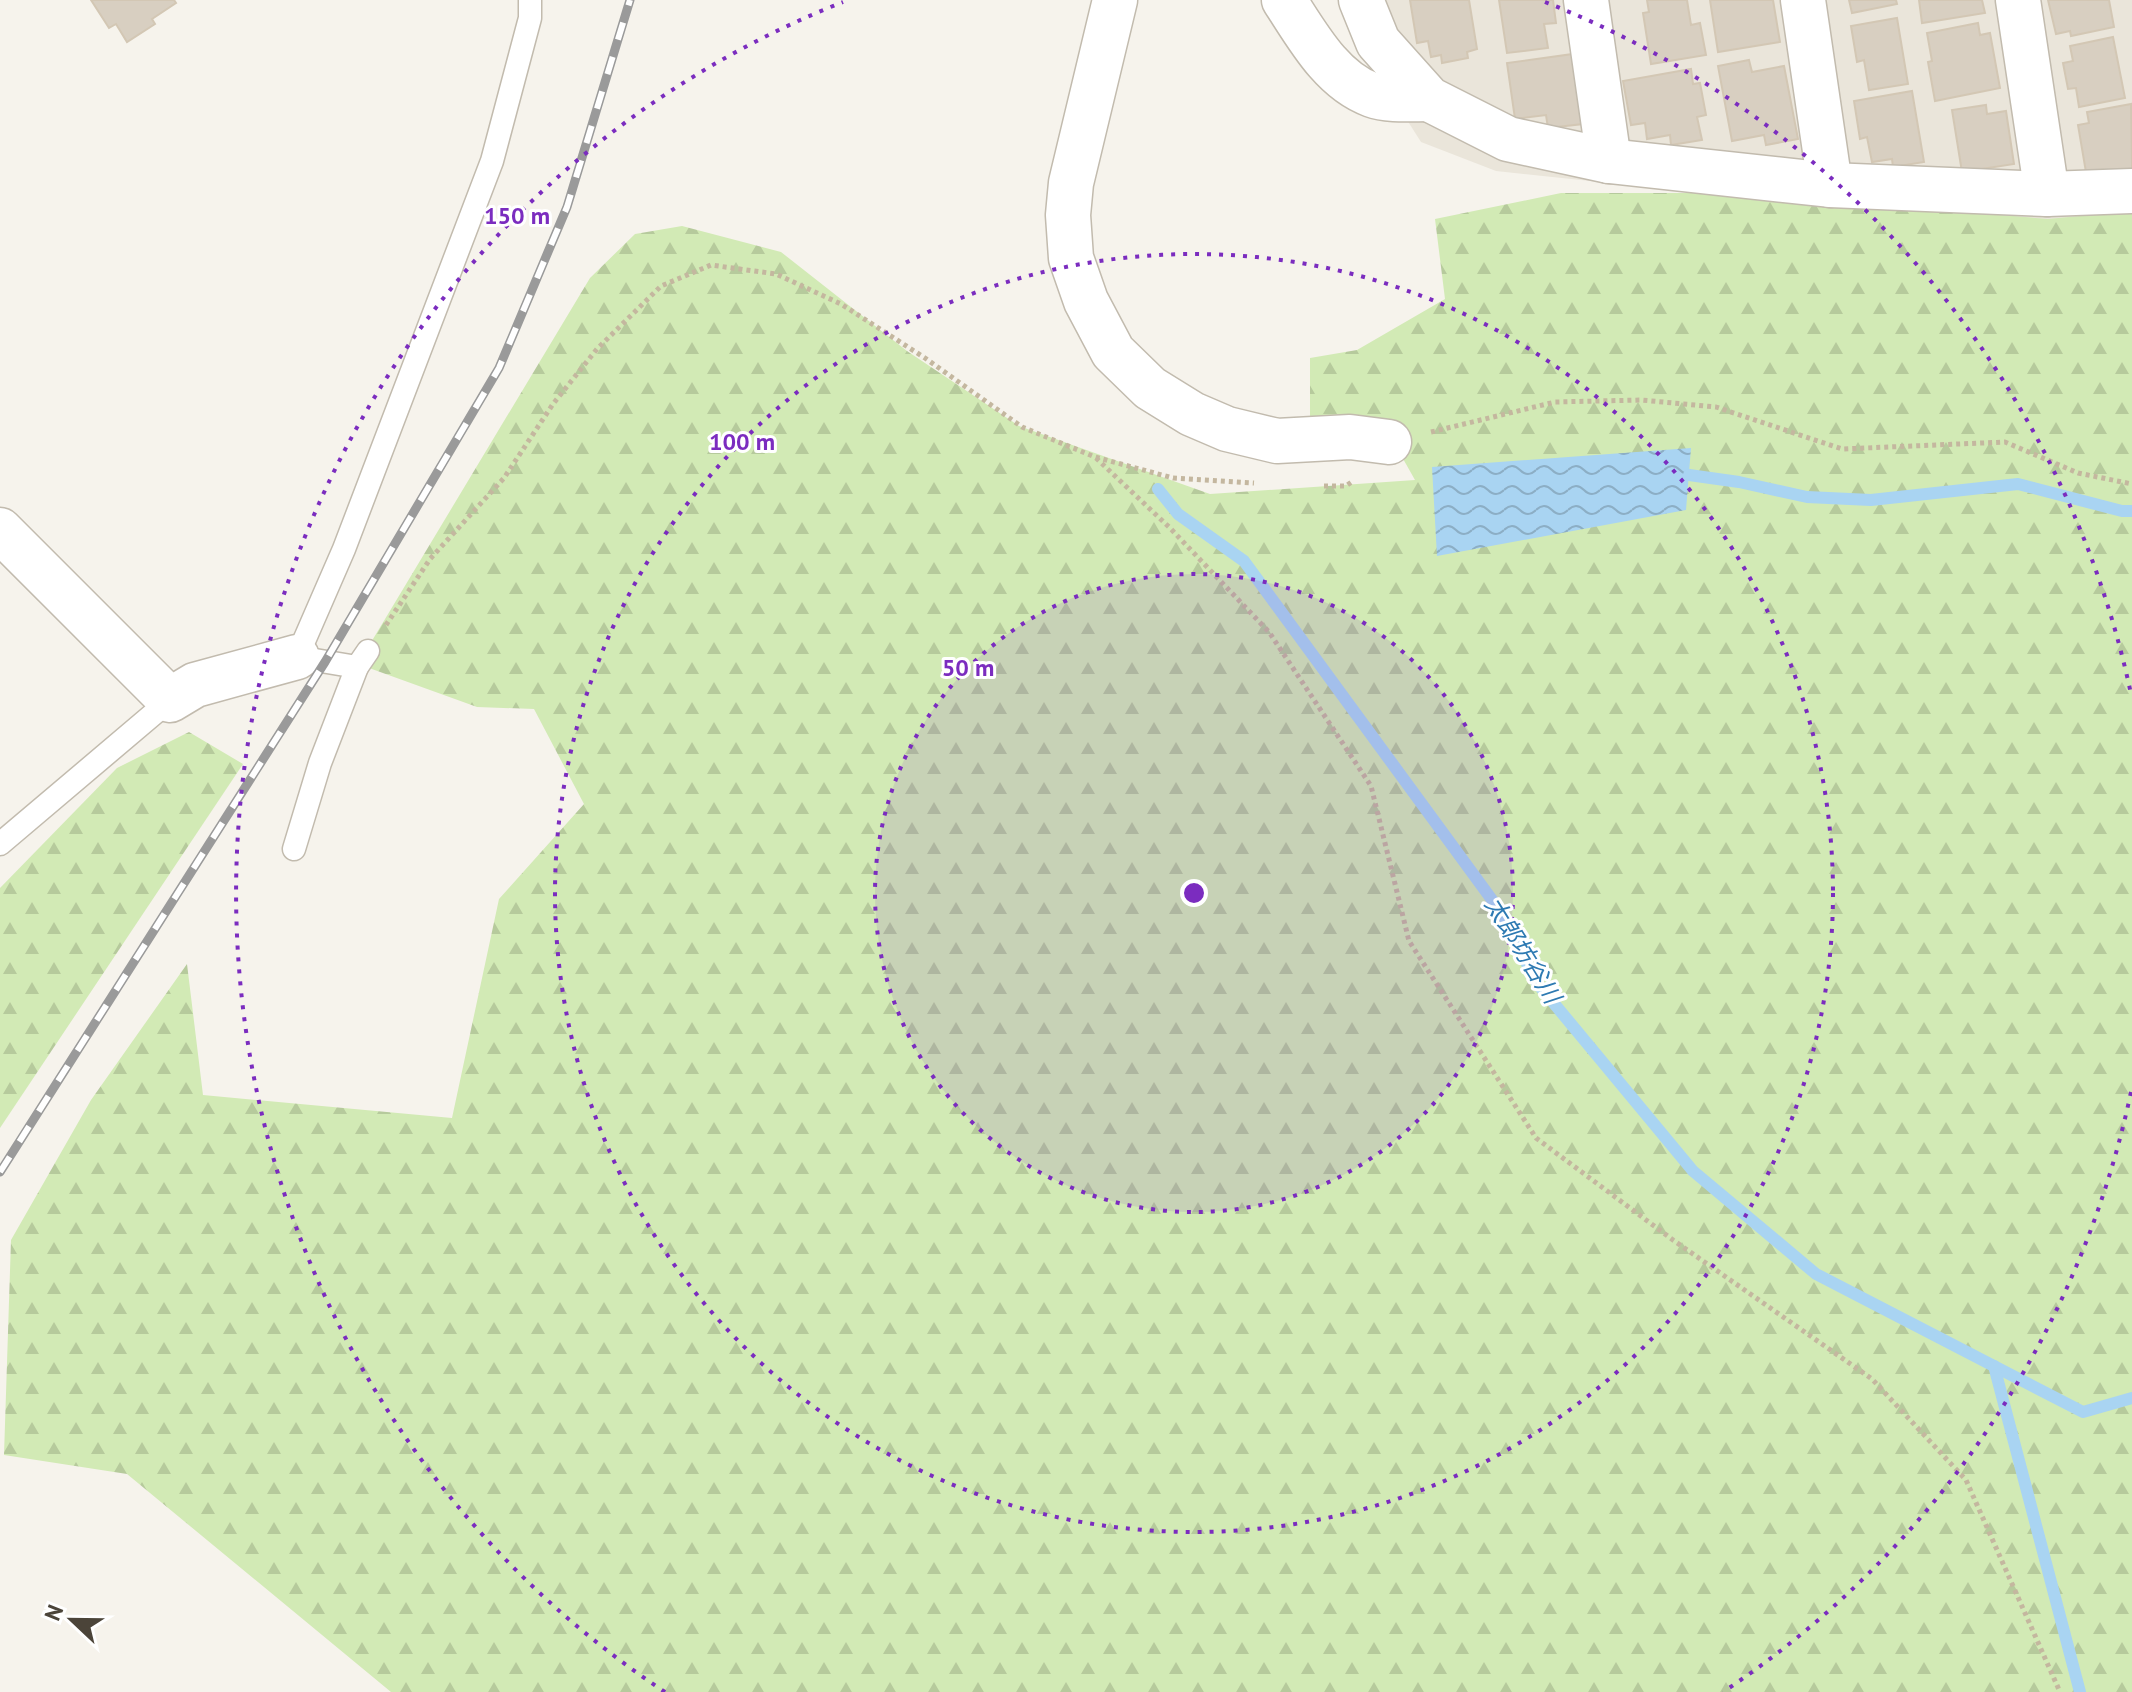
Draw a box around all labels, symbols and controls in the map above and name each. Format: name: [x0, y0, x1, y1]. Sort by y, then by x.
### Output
text: 150 m: [484, 200, 550, 231]
text: 100 m: [709, 426, 775, 457]
text: 50 m: [942, 652, 994, 683]
centre of rings: [1180, 879, 1208, 907]
water label: 太郎坊谷川: [1478, 891, 1570, 1012]
north arrow: [32, 1580, 112, 1660]
text: N: [38, 1601, 69, 1624]

